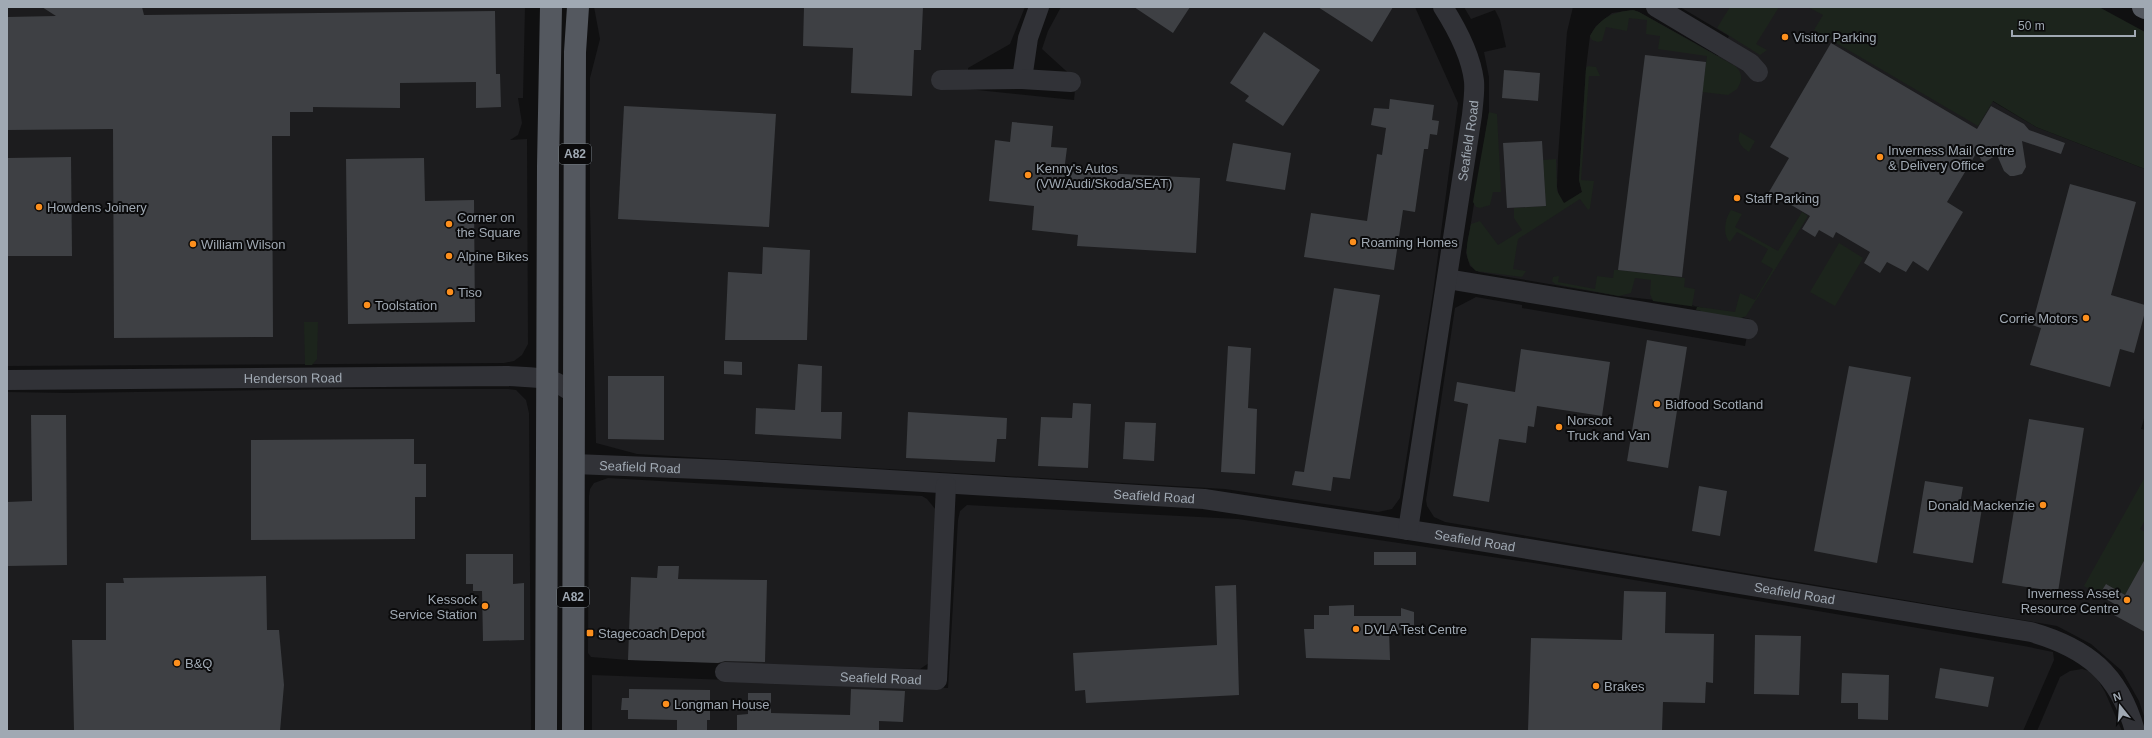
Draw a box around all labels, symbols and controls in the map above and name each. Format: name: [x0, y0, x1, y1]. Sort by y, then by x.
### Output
scale bar: [2012, 12, 2135, 38]
text: 50 m: [2018, 19, 2045, 33]
place label: Visitor Parking: [1793, 30, 1877, 45]
marker: Visitor Parking: [1780, 32, 1790, 42]
street label: Seafield Road: [1454, 99, 1481, 182]
place label: Inverness Mail Centre & Delivery Office: [1888, 143, 2014, 173]
road number: A82: [559, 144, 591, 164]
marker: Inverness Mail Centre & Delivery Office: [1875, 152, 1885, 162]
place label: Kenny's Autos (VW/Audi/Skoda/SEAT): [1036, 161, 1172, 191]
marker: Kenny's Autos (VW/Audi/Skoda/SEAT): [1023, 170, 1033, 180]
place label: Staff Parking: [1745, 191, 1819, 206]
marker: Staff Parking: [1732, 193, 1742, 203]
place label: Howdens Joinery: [47, 200, 147, 215]
marker: Howdens Joinery: [34, 202, 44, 212]
place label: Corner on the Square: [457, 210, 521, 240]
marker: Corner on the Square: [444, 219, 454, 229]
place label: Roaming Homes: [1361, 235, 1458, 250]
place label: William Wilson: [201, 237, 286, 252]
marker: Roaming Homes: [1348, 237, 1358, 247]
marker: William Wilson: [188, 239, 198, 249]
place label: Alpine Bikes: [457, 249, 529, 264]
marker: Alpine Bikes: [444, 251, 454, 261]
place label: Tiso: [458, 285, 482, 300]
marker: Tiso: [445, 287, 455, 297]
place label: Toolstation: [375, 298, 437, 313]
marker: Toolstation: [362, 300, 372, 310]
place label: Corrie Motors: [1999, 311, 2078, 326]
marker: Corrie Motors: [2081, 313, 2091, 323]
street label: Henderson Road: [244, 370, 342, 386]
place label: Bidfood Scotland: [1665, 397, 1763, 412]
marker: Bidfood Scotland: [1652, 399, 1662, 409]
place label: Norscot Truck and Van: [1567, 413, 1650, 443]
marker: Norscot Truck and Van: [1554, 422, 1564, 432]
street label: Seafield Road: [599, 457, 681, 476]
street label: Seafield Road: [1113, 486, 1195, 506]
place label: Donald Mackenzie: [1928, 498, 2035, 513]
marker: Donald Mackenzie: [2038, 500, 2048, 510]
street label: Seafield Road: [1433, 527, 1516, 554]
street label: Seafield Road: [1753, 579, 1836, 607]
place label: Inverness Asset Resource Centre: [2021, 586, 2119, 616]
road number: A82: [557, 587, 589, 607]
place label: Kessock Service Station: [390, 592, 477, 622]
marker: Inverness Asset Resource Centre: [2122, 595, 2132, 605]
marker: Kessock Service Station: [480, 601, 490, 611]
place label: DVLA Test Centre: [1364, 622, 1467, 637]
marker: DVLA Test Centre: [1351, 624, 1361, 634]
place label: Stagecoach Depot: [598, 626, 705, 641]
marker: Stagecoach Depot: [585, 628, 595, 638]
place label: B&Q: [185, 656, 212, 671]
marker: B&Q: [172, 658, 182, 668]
street label: Seafield Road: [840, 669, 922, 687]
place label: Brakes: [1604, 679, 1645, 694]
marker: Brakes: [1591, 681, 1601, 691]
north arrow: [2100, 686, 2140, 726]
text: N: [2112, 690, 2123, 703]
place label: Longman House: [674, 697, 769, 712]
marker: Longman House: [661, 699, 671, 709]

